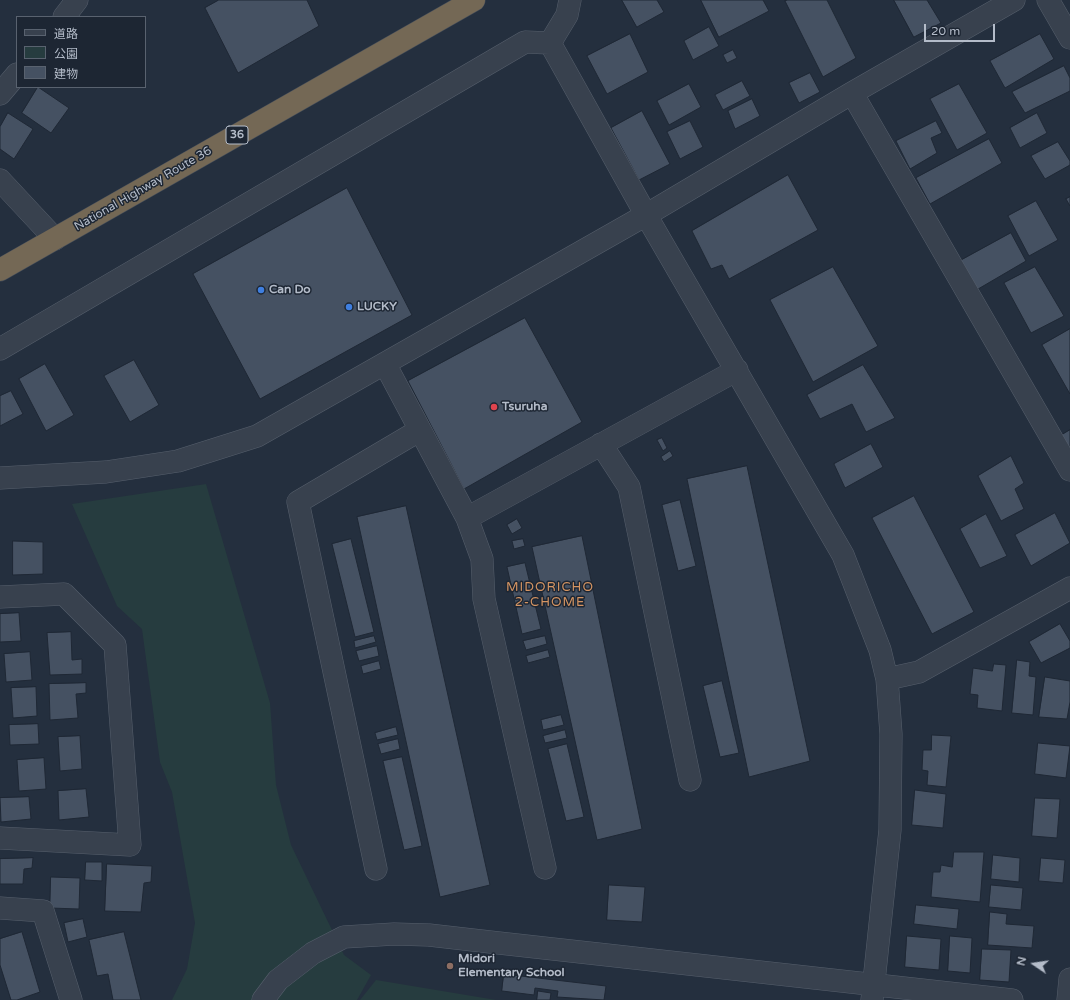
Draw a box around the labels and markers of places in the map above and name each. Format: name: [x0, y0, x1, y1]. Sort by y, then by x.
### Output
place label: Can Do: [269, 283, 311, 297]
marker: Can Do: [256, 285, 266, 295]
place label: LUCKY: [357, 300, 397, 314]
marker: LUCKY: [344, 302, 354, 312]
place label: Tsuruha: [502, 400, 547, 414]
marker: Tsuruha: [489, 402, 499, 412]
place label: Midori Elementary School: [458, 952, 565, 980]
marker: Midori Elementary School: [445, 961, 455, 971]

